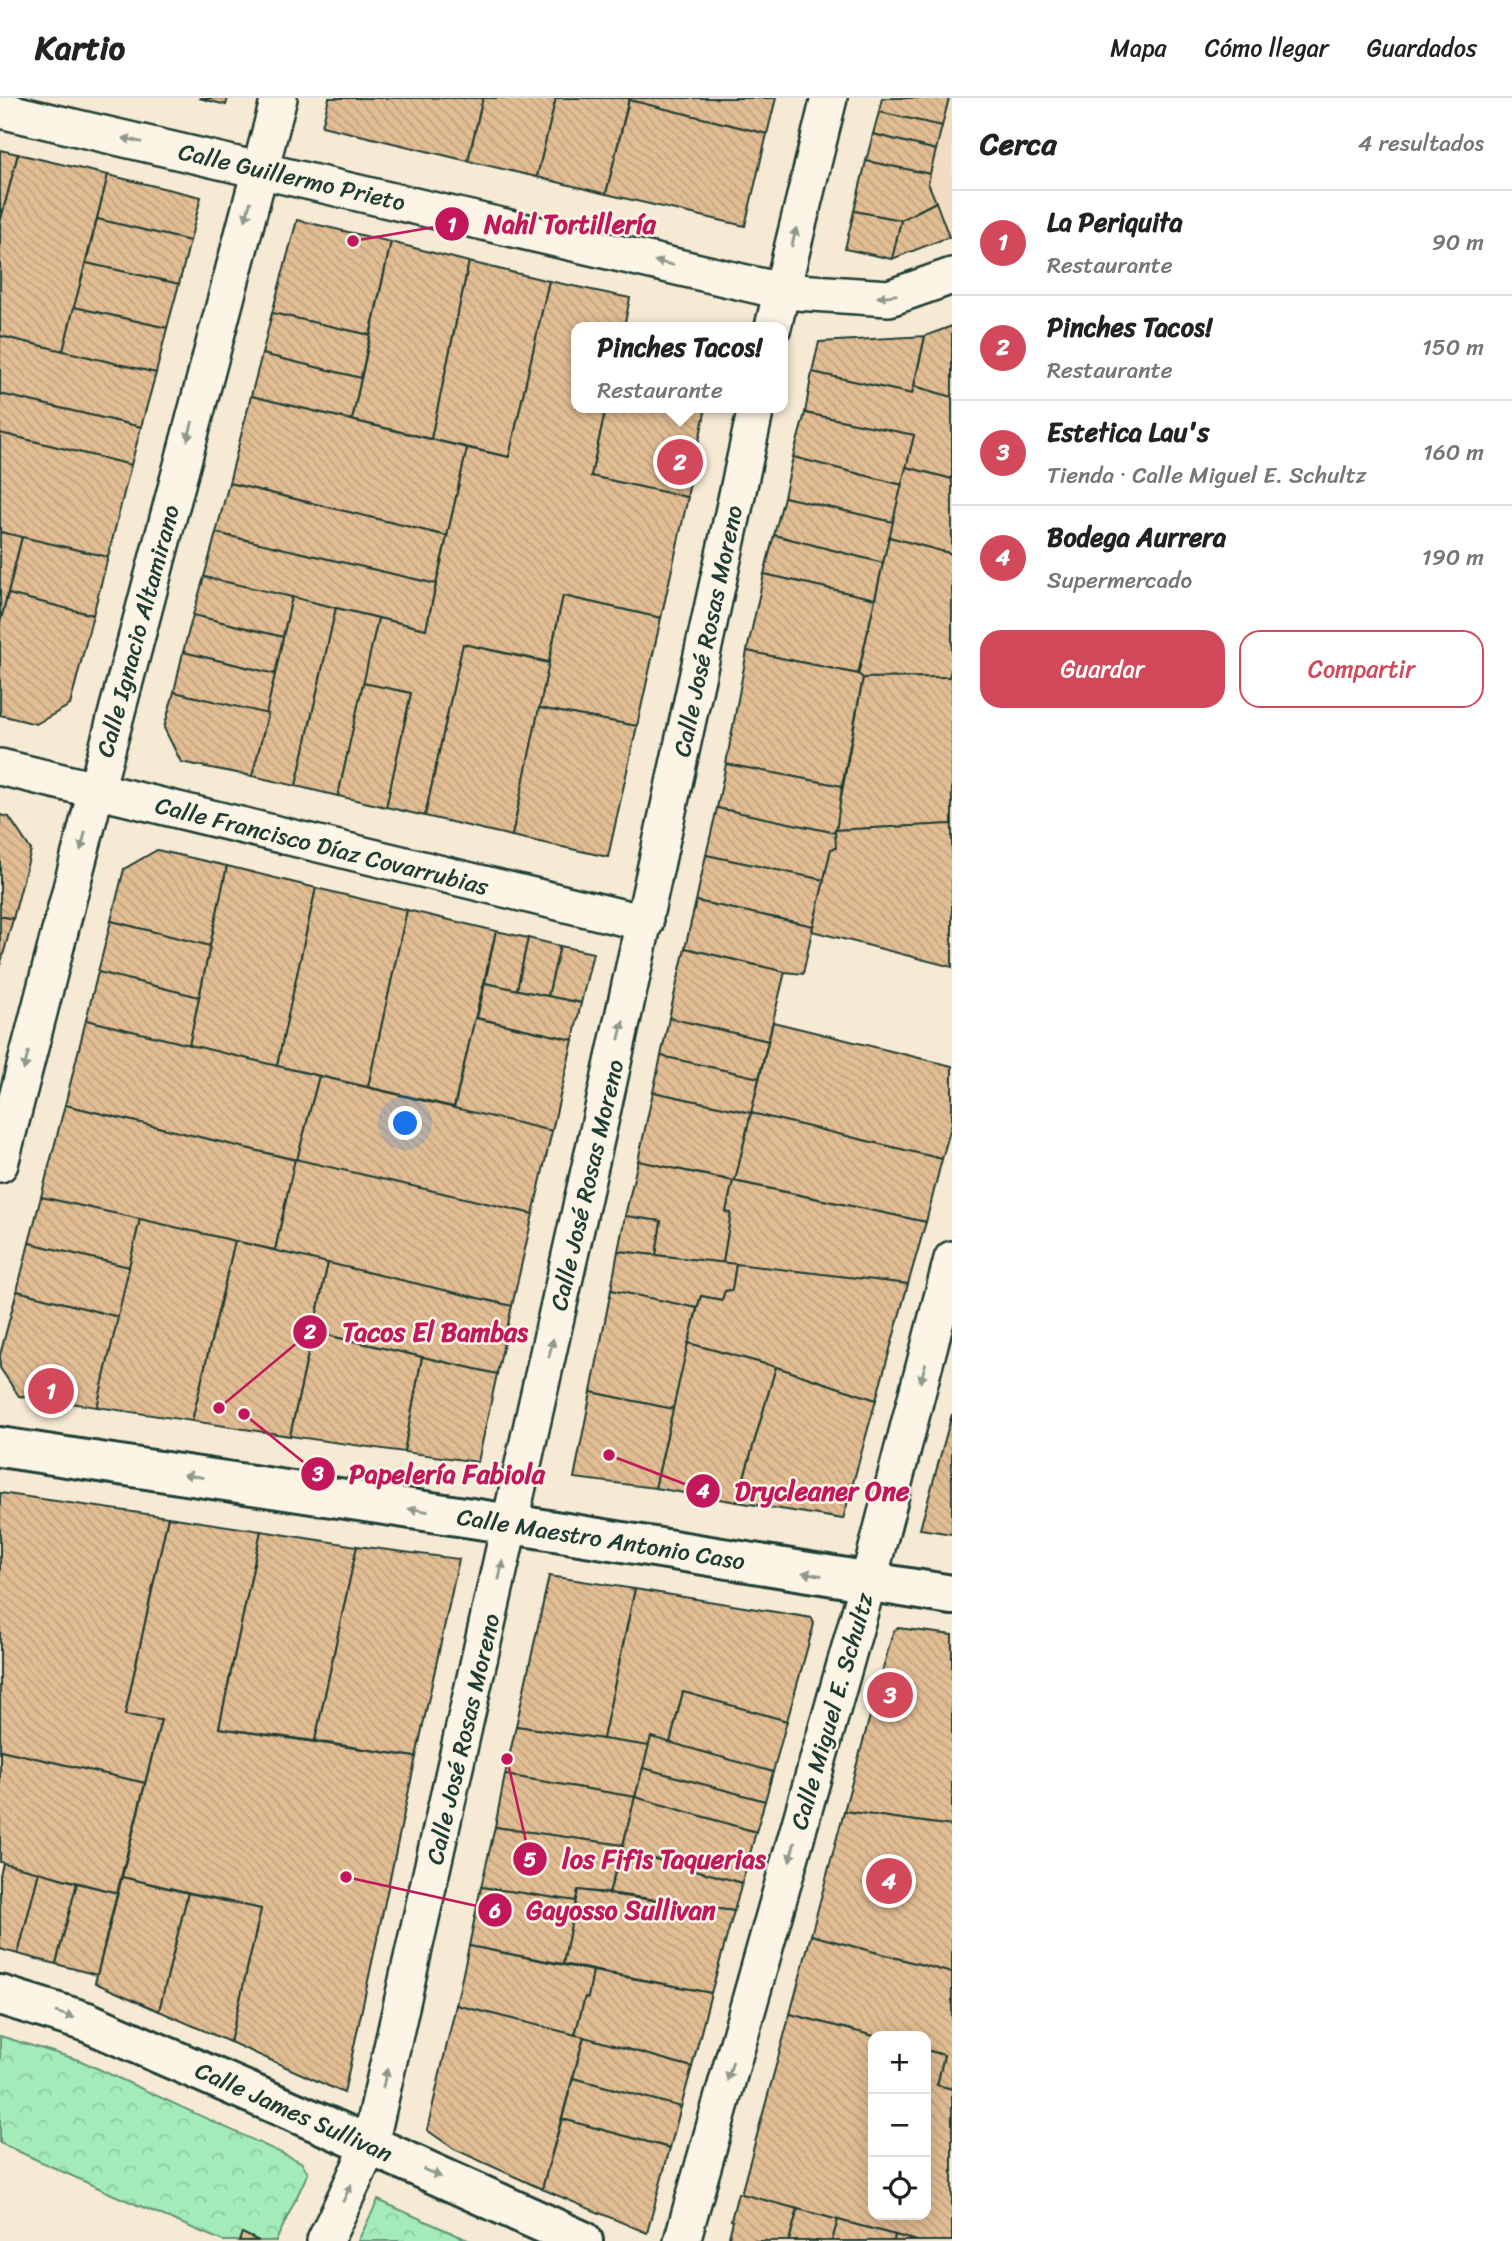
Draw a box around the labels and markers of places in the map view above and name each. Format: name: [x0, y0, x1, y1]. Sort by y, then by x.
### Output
callout: Nahl Tortillería: [435, 201, 669, 248]
pin: 2: [657, 436, 703, 488]
callout: Tacos El Bambas: [293, 1308, 541, 1355]
pin: 1: [28, 1365, 74, 1417]
callout: Papelería Fabiola: [300, 1450, 559, 1497]
callout: Drycleaner One: [686, 1467, 923, 1514]
pin: 3: [867, 1669, 913, 1721]
callout: los Fifis Taquerias: [513, 1836, 780, 1883]
pin: 4: [866, 1855, 912, 1907]
callout: Gayosso Sullivan: [477, 1887, 730, 1934]

